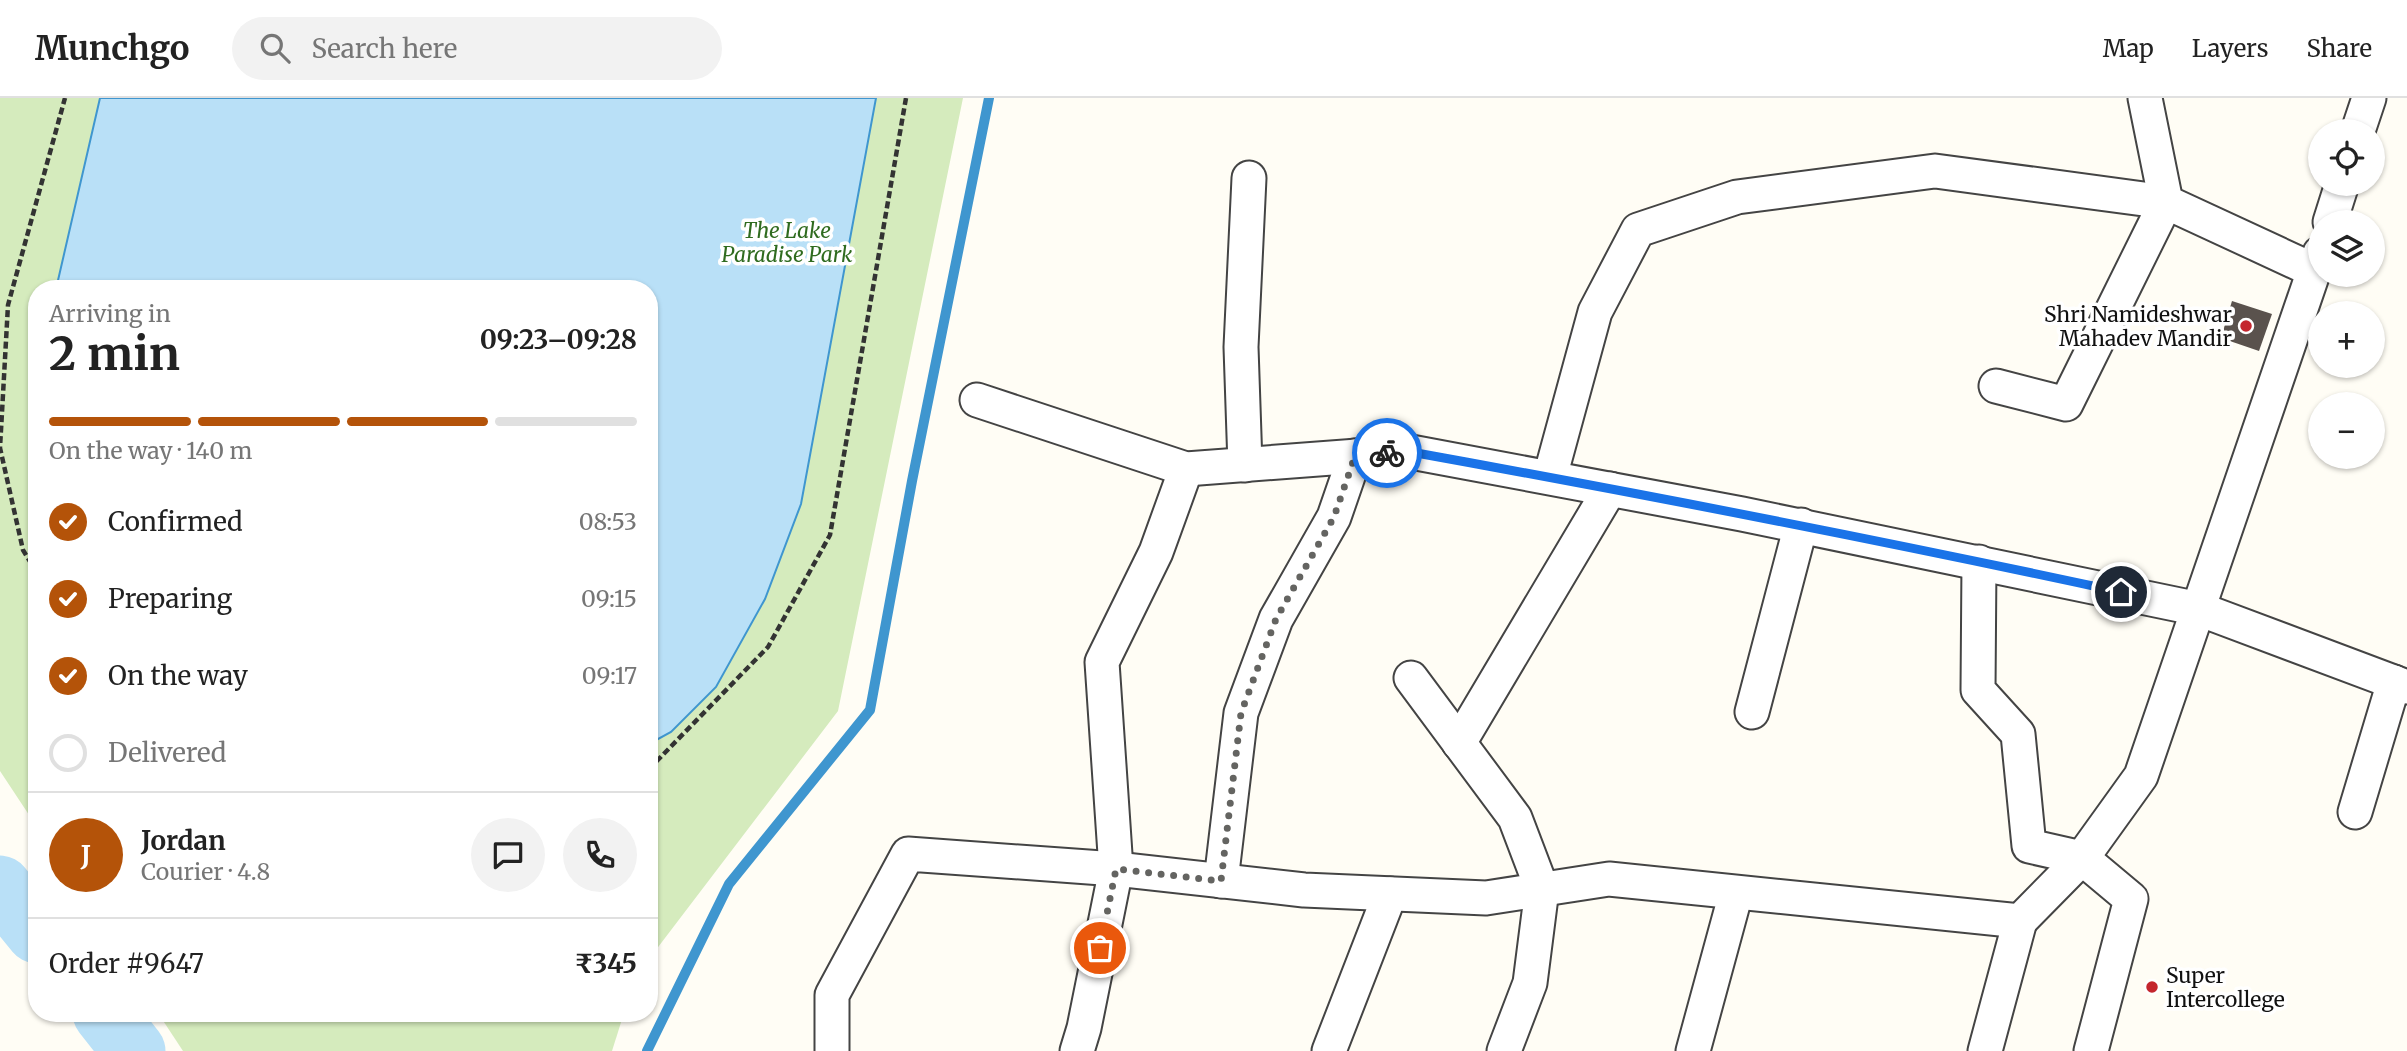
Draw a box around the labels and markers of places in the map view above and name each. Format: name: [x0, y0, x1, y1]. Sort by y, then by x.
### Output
place label: Shri Namideshwar Mahadev Mandir: [2044, 301, 2232, 352]
marker: Shri Namideshwar Mahadev Mandir: [2238, 318, 2254, 334]
pin: [2091, 562, 2151, 622]
pin: [1070, 918, 1130, 978]
place label: Super Intercollege: [2166, 962, 2285, 1013]
marker: Super Intercollege: [2144, 979, 2160, 995]

